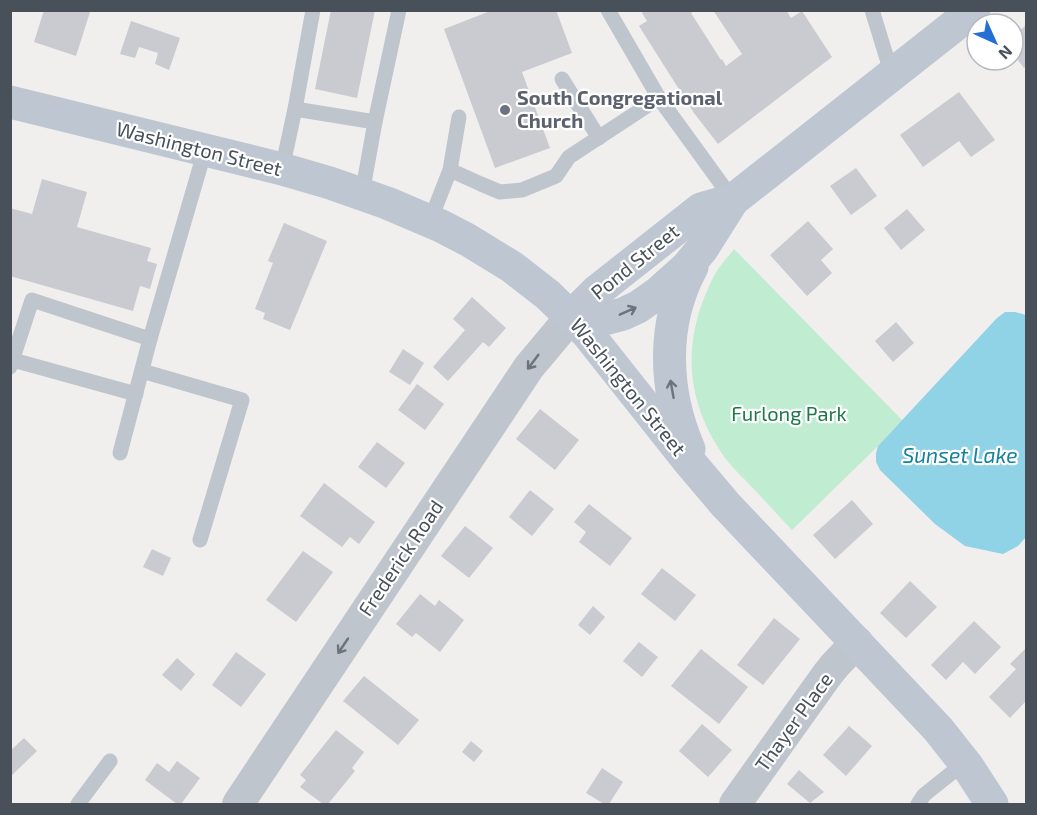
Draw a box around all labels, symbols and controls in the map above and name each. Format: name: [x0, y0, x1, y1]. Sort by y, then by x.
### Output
north arrow: [965, 12, 1025, 72]
text: N: [995, 42, 1017, 64]
place label: South Congregational Church: [517, 85, 723, 132]
marker: South Congregational Church: [498, 103, 512, 117]
street label: Washington Street: [114, 116, 285, 180]
street label: Pond Street: [586, 218, 683, 304]
one-way arrow: [619, 305, 637, 316]
street label: Washington Street: [566, 313, 692, 460]
one-way arrow: [527, 353, 540, 369]
one-way arrow: [666, 380, 677, 400]
park label: Furlong Park: [731, 401, 847, 425]
water label: Sunset Lake: [902, 442, 1018, 467]
street label: Frederick Road: [353, 495, 448, 620]
one-way arrow: [337, 637, 349, 654]
street label: Thayer Place: [749, 667, 837, 776]

